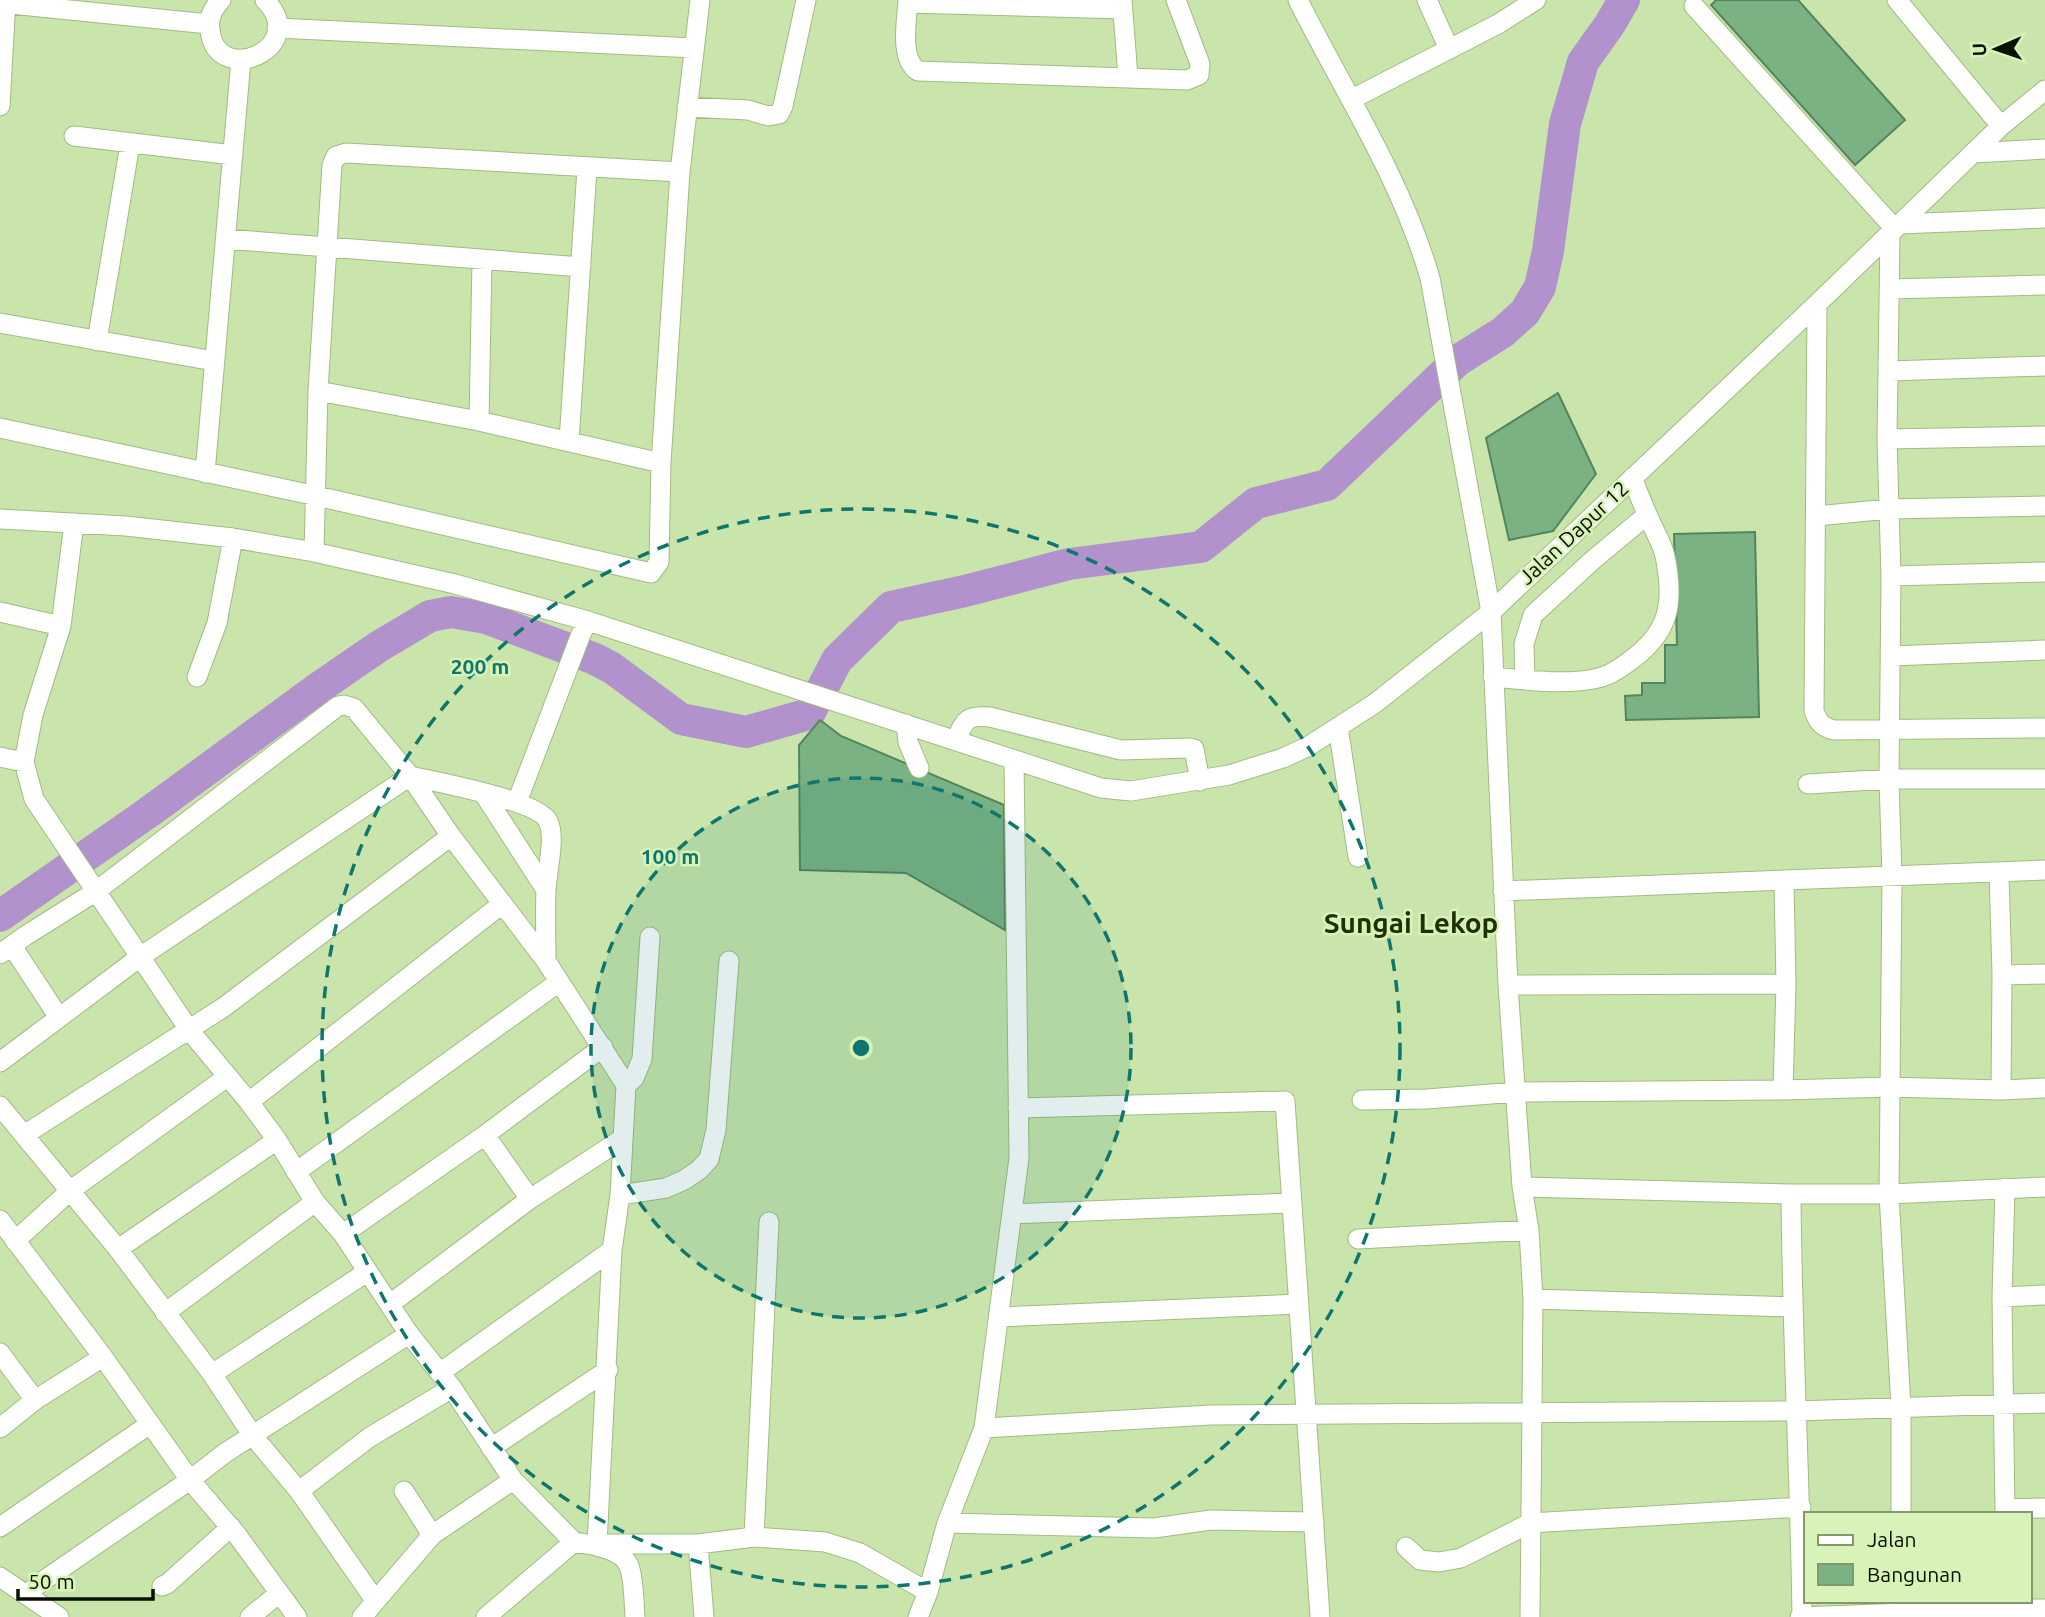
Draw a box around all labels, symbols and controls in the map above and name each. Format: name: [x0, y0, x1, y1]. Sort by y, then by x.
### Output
north arrow: [1961, 14, 2031, 84]
text: U: [1968, 43, 1990, 57]
street label: Jalan Dapur 12: [1514, 476, 1633, 589]
text: 200 m: [451, 654, 509, 678]
text: 100 m: [641, 844, 699, 868]
district label: Sungai Lekop: [1324, 907, 1498, 938]
centre of rings: [849, 1036, 873, 1060]
legend: [1804, 1512, 2031, 1603]
text: Jalan: [1867, 1527, 1916, 1551]
scale bar: [18, 1558, 152, 1602]
text: Bangunan: [1867, 1562, 1962, 1586]
text: 50 m: [28, 1569, 75, 1593]

